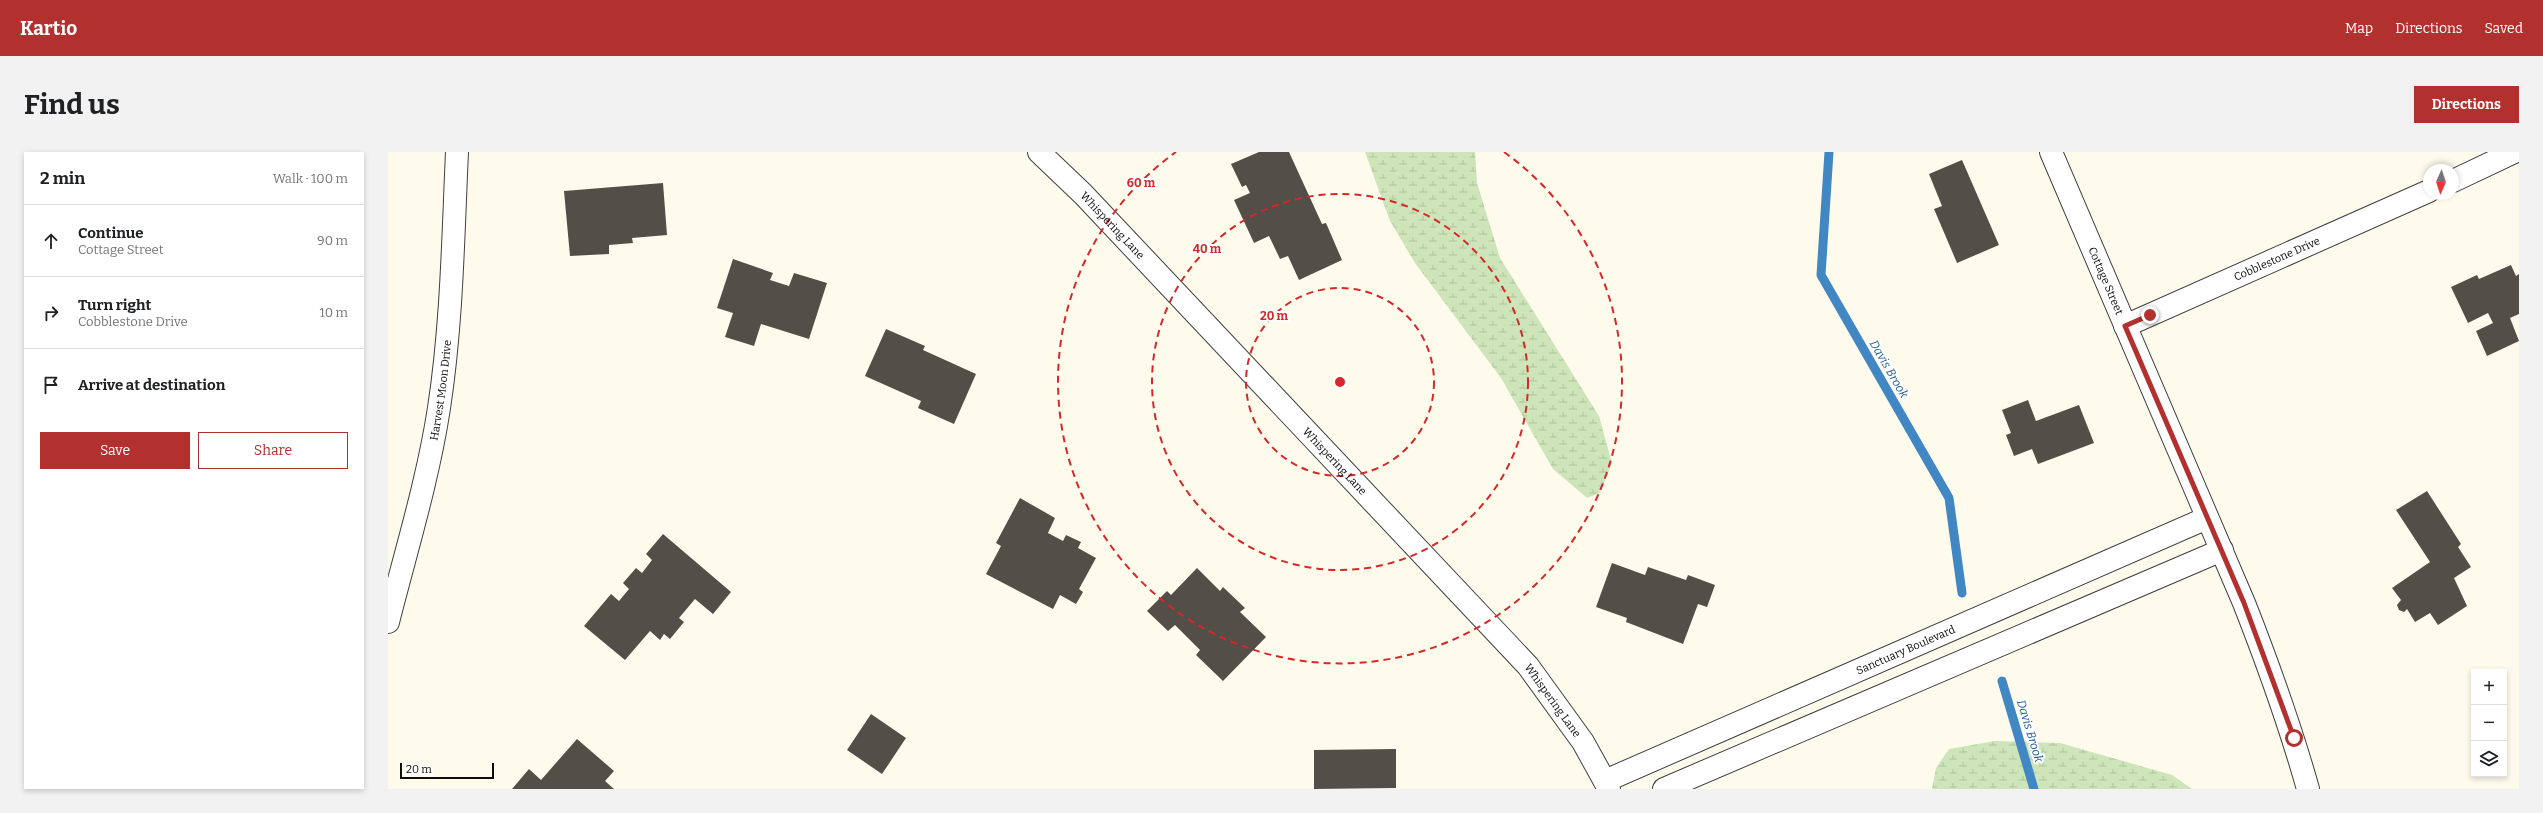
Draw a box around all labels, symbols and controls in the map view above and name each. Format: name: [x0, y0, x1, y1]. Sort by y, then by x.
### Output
text: Kartio: [20, 17, 77, 40]
text: Map: [2345, 20, 2373, 37]
text: Directions: [2395, 20, 2463, 37]
text: Saved: [2485, 20, 2523, 37]
button: Directions: [2414, 86, 2519, 123]
text: Find us: [24, 88, 120, 121]
north arrow: [2423, 164, 2459, 200]
text: 2 min: [40, 168, 85, 189]
text: Walk · 100 m: [273, 171, 348, 186]
text: 60 m: [1127, 176, 1156, 190]
street label: Whispering Lane: [1078, 189, 1147, 262]
text: Continue: [78, 224, 144, 242]
icon: ahead: [40, 230, 62, 252]
text: 90 m: [317, 233, 348, 248]
street label: Cobblestone Drive: [2232, 234, 2322, 284]
text: Cottage Street: [78, 242, 163, 257]
text: 40 m: [1193, 242, 1222, 256]
street label: Cottage Street: [2085, 245, 2126, 317]
text: Turn right: [78, 296, 151, 314]
icon: right: [40, 302, 62, 324]
text: 10 m: [319, 305, 348, 320]
route end: [2141, 306, 2159, 324]
text: 20 m: [1260, 309, 1289, 323]
text: Cobblestone Drive: [78, 314, 188, 329]
water label: Davis Brook: [1867, 338, 1911, 401]
street label: Harvest Moon Drive: [427, 339, 454, 442]
icon: arrive: [40, 374, 62, 396]
centre of rings: [1333, 375, 1347, 389]
text: Arrive at destination: [78, 376, 225, 394]
street label: Whispering Lane: [1300, 425, 1369, 498]
button: Save: [40, 432, 190, 469]
button: Share: [198, 432, 348, 469]
street label: Sanctuary Boulevard: [1854, 623, 1958, 677]
street label: Whispering Lane: [1522, 661, 1583, 740]
map controls: [2471, 669, 2507, 777]
button: +: [2471, 669, 2507, 705]
water label: Davis Brook: [2014, 698, 2046, 764]
button: −: [2471, 705, 2507, 741]
route start: [2285, 729, 2303, 747]
button: layers: [2471, 741, 2507, 777]
scale bar: [400, 761, 494, 780]
text: 20 m: [406, 763, 432, 776]

